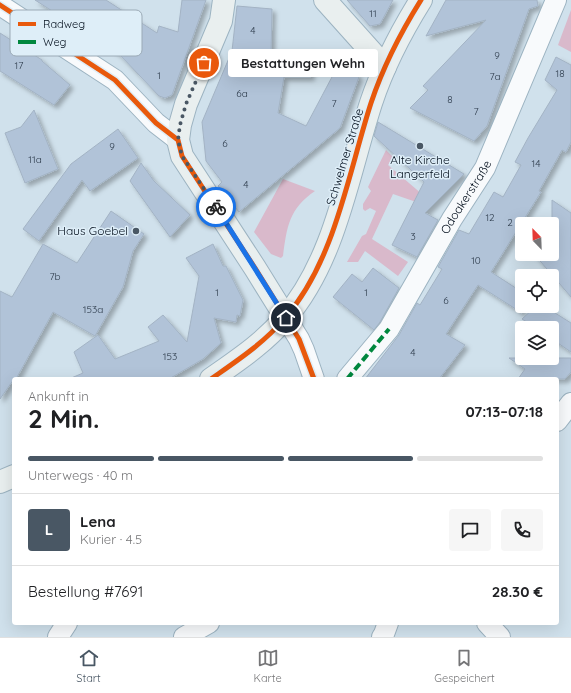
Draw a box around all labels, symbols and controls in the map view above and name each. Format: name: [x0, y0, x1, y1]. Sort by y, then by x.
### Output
house number: 11: [369, 7, 377, 20]
legend: [10, 10, 142, 56]
text: Radweg: [43, 17, 85, 31]
house number: 4: [250, 24, 256, 37]
text: Weg: [43, 35, 67, 49]
pin: [187, 46, 221, 80]
callout: Bestattungen Wehn: [228, 49, 378, 77]
house number: 9: [494, 49, 500, 62]
icon: bag: [193, 52, 215, 74]
text: Bestattungen Wehn: [241, 55, 365, 71]
house number: 17: [15, 59, 23, 72]
house number: 18: [555, 67, 565, 80]
house number: 1: [157, 69, 161, 82]
house number: 7a: [489, 70, 501, 83]
house number: 6a: [236, 87, 248, 100]
house number: 8: [447, 93, 453, 106]
house number: 7: [331, 97, 337, 110]
house number: 7: [473, 105, 479, 118]
street label: Schwelmer Straße: [323, 106, 366, 207]
house number: 6: [222, 137, 228, 150]
house number: 9: [109, 140, 115, 153]
marker: Alte Kirche Langerfeld: [415, 141, 425, 151]
place label: Alte Kirche Langerfeld: [390, 152, 450, 181]
house number: 11a: [28, 153, 42, 166]
house number: 14: [532, 157, 540, 170]
street label: Odoakerstraße: [437, 158, 494, 237]
house number: 4: [243, 178, 249, 191]
courier: [196, 187, 236, 227]
icon: bike: [205, 196, 227, 218]
house number: 12: [485, 211, 495, 224]
house number: 2: [507, 216, 513, 229]
north arrow: [515, 217, 559, 261]
map controls: [515, 217, 559, 365]
place label: Haus Goebel: [57, 223, 128, 238]
marker: Haus Goebel: [131, 226, 141, 236]
house number: 3: [410, 230, 416, 243]
house number: 10: [471, 254, 481, 267]
button: locate: [515, 269, 559, 313]
house number: 7b: [49, 270, 61, 283]
house number: 1: [215, 286, 219, 299]
house number: 1: [364, 286, 368, 299]
house number: 6: [443, 294, 449, 307]
pin: [269, 301, 303, 335]
house number: 153a: [83, 303, 103, 316]
icon: home: [275, 307, 297, 329]
button: layers: [515, 321, 559, 365]
house number: 4: [410, 346, 416, 359]
house number: 153: [163, 350, 177, 363]
text: Ankunft in: [28, 388, 89, 404]
text: 2 Min.: [28, 402, 99, 435]
text: 07:13–07:18: [465, 402, 543, 421]
text: Unterwegs · 40 m: [28, 467, 133, 483]
button: chat: [449, 509, 491, 551]
button: phone: [501, 509, 543, 551]
text: Lena: [80, 512, 116, 531]
text: L: [45, 520, 53, 539]
text: Kurier · 4.5: [80, 531, 142, 547]
text: Bestellung #7691: [28, 582, 143, 601]
text: 28.30 €: [492, 582, 543, 601]
tab: Start: [76, 647, 101, 685]
tab: Karte: [253, 647, 282, 685]
tab: Gespeichert: [434, 647, 495, 685]

